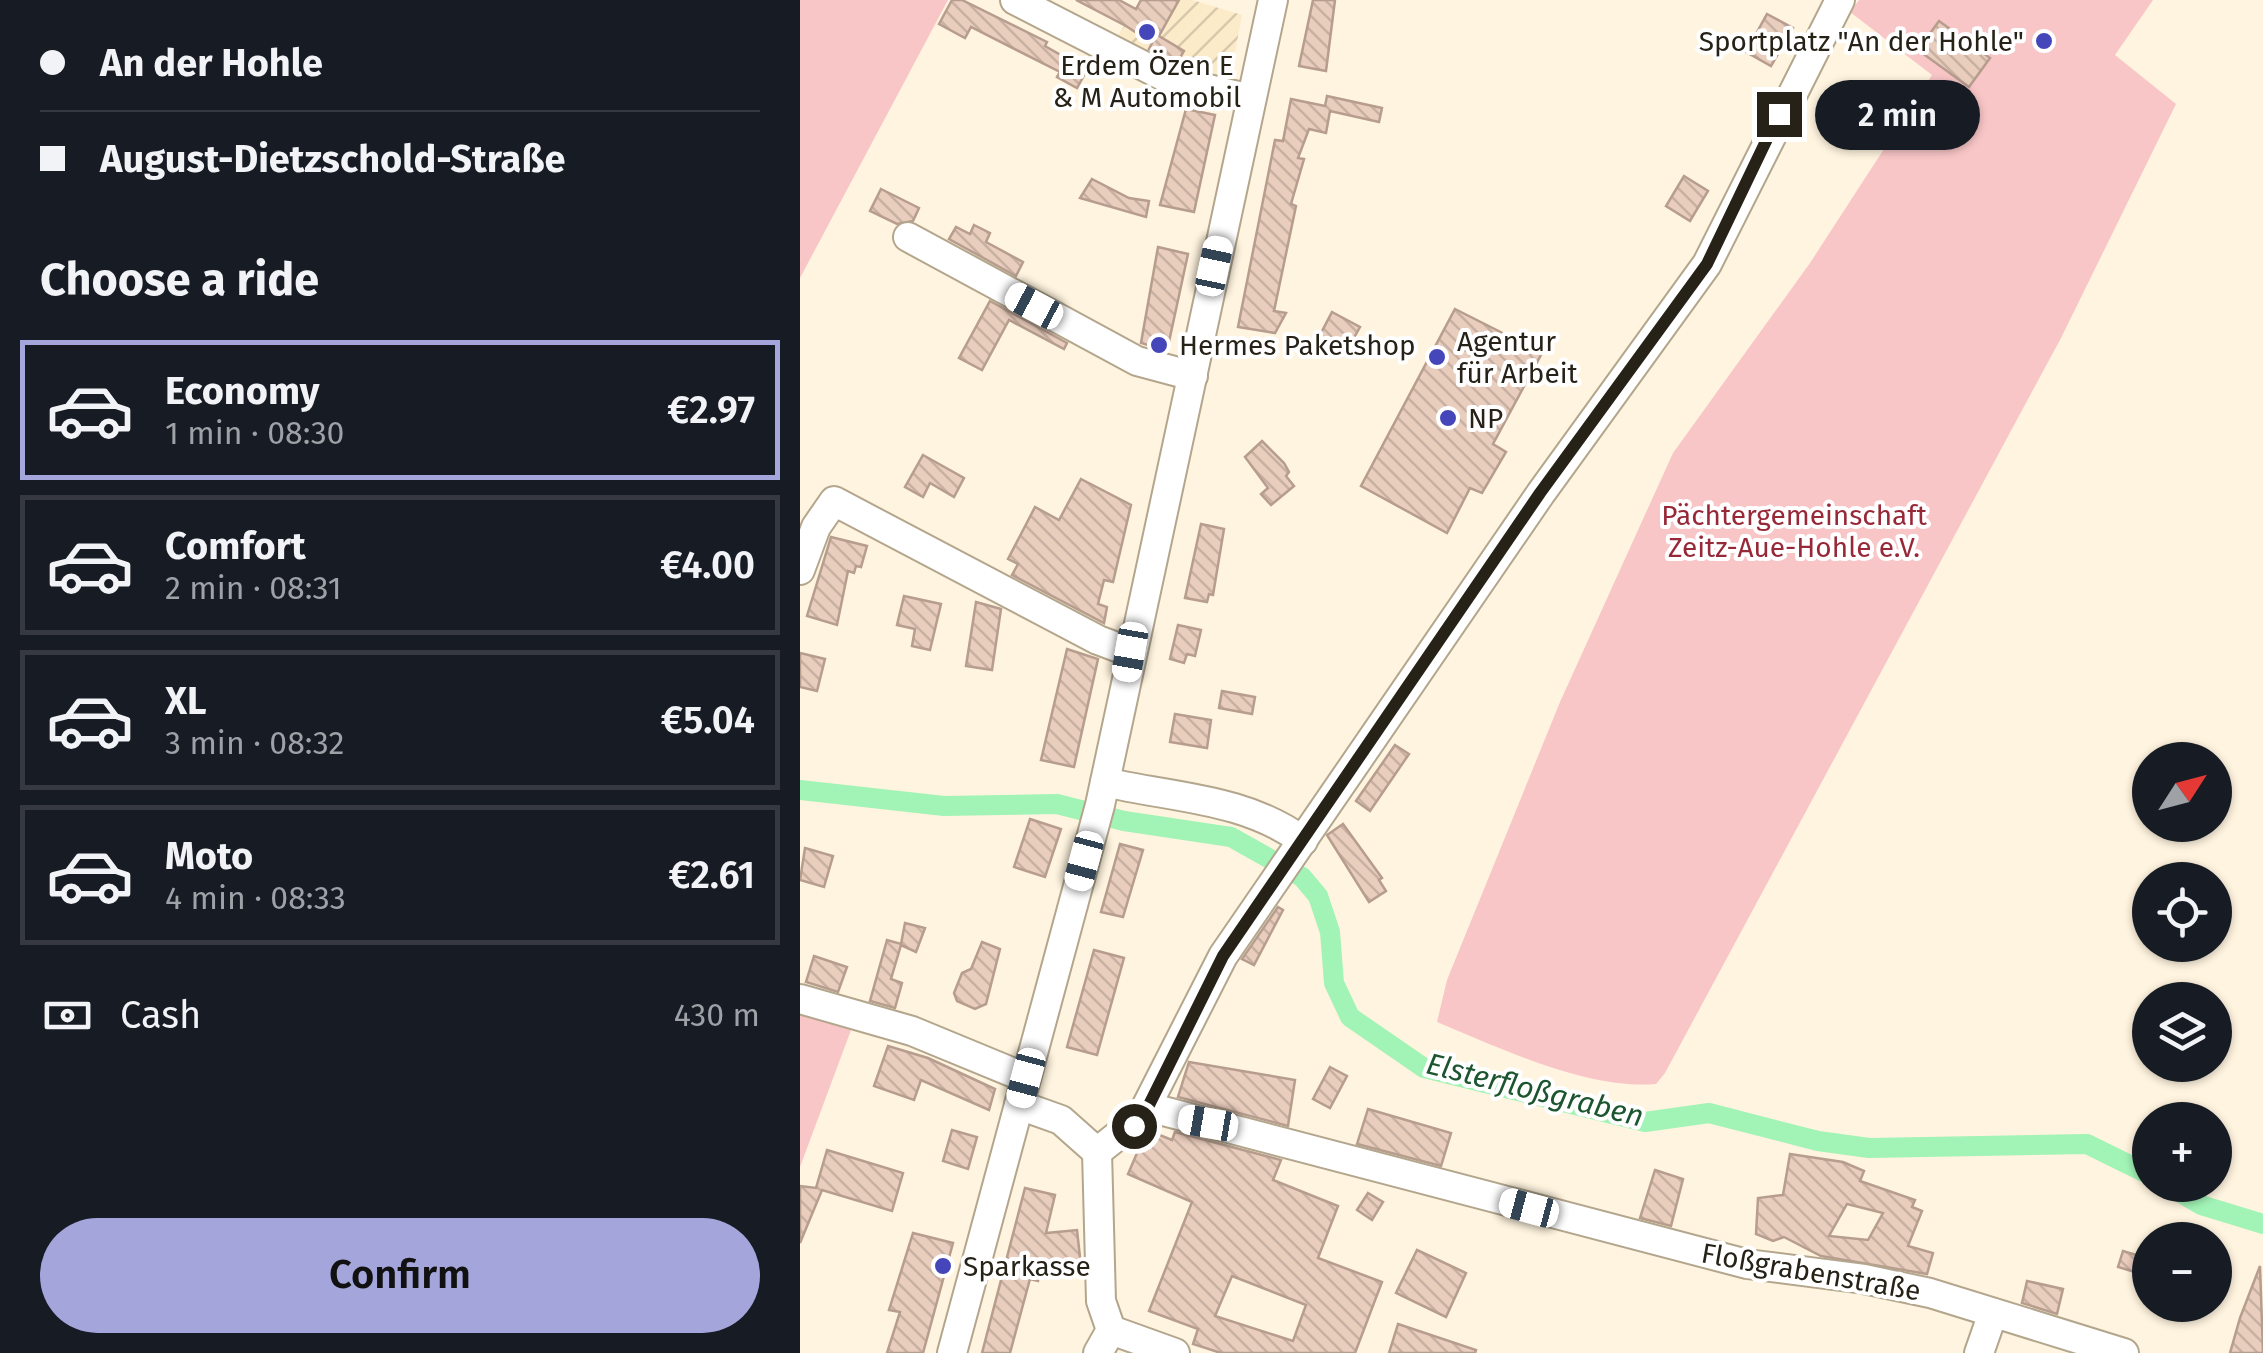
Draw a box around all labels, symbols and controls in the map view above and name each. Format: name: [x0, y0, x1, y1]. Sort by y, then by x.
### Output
marker: Erdem Özen E & M Automobil: [1136, 21, 1158, 43]
place label: Sportplatz "An der Hohle": [1699, 25, 2024, 58]
marker: Sportplatz "An der Hohle": [2033, 30, 2055, 52]
text: An der Hohle: [100, 40, 323, 86]
place label: Erdem Özen E & M Automobil: [1053, 49, 1241, 114]
callout: 2 min: [1814, 79, 1979, 149]
route end: [1757, 92, 1802, 137]
text: 2 min: [1858, 96, 1937, 134]
text: August-Dietzschold-Straße: [100, 136, 565, 182]
car: [1193, 234, 1235, 298]
text: Choose a ride: [40, 253, 319, 307]
car: [1000, 279, 1068, 333]
place label: Agentur für Arbeit: [1457, 325, 1579, 390]
place label: Hermes Paketshop: [1179, 329, 1416, 362]
marker: Hermes Paketshop: [1148, 334, 1170, 356]
marker: Agentur für Arbeit: [1426, 346, 1448, 368]
icon: car: [45, 365, 135, 455]
text: Economy: [165, 368, 320, 414]
text: €2.97: [667, 387, 755, 433]
place label: NP: [1468, 402, 1503, 435]
marker: NP: [1437, 407, 1459, 429]
text: 1 min · 08:30: [165, 414, 344, 452]
park label: Pächtergemeinschaft Zeitz-Aue-Hohle e.V.: [1661, 499, 1928, 564]
icon: car: [45, 520, 135, 610]
text: Comfort: [165, 523, 306, 569]
text: €4.00: [660, 542, 755, 588]
text: 2 min · 08:31: [165, 569, 342, 607]
car: [1110, 620, 1150, 684]
icon: car: [45, 675, 135, 765]
text: XL: [165, 678, 207, 724]
text: €5.04: [661, 697, 755, 743]
text: 3 min · 08:32: [165, 724, 344, 762]
north arrow: [2132, 742, 2232, 842]
map controls: [2132, 742, 2232, 1322]
car: [1062, 828, 1106, 894]
icon: car: [45, 830, 135, 920]
text: Moto: [165, 833, 253, 879]
text: €2.61: [668, 852, 755, 898]
button: locate: [2132, 862, 2232, 962]
text: 4 min · 08:33: [165, 879, 346, 917]
button: layers: [2132, 982, 2232, 1082]
icon: cash: [40, 988, 95, 1043]
text: Cash: [120, 992, 201, 1038]
text: 430 m: [674, 996, 760, 1034]
car: [1004, 1045, 1048, 1111]
water label: Elsterfloßgraben: [1422, 1046, 1648, 1134]
button: +: [2132, 1102, 2232, 1202]
car: [1176, 1103, 1240, 1143]
route start: [1112, 1104, 1157, 1149]
car: [1496, 1186, 1562, 1230]
button: Confirm: [40, 1218, 760, 1333]
button: −: [2132, 1222, 2232, 1322]
street label: Floßgrabenstraße: [1699, 1236, 1923, 1308]
place label: Sparkasse: [963, 1250, 1091, 1283]
marker: Sparkasse: [932, 1255, 954, 1277]

